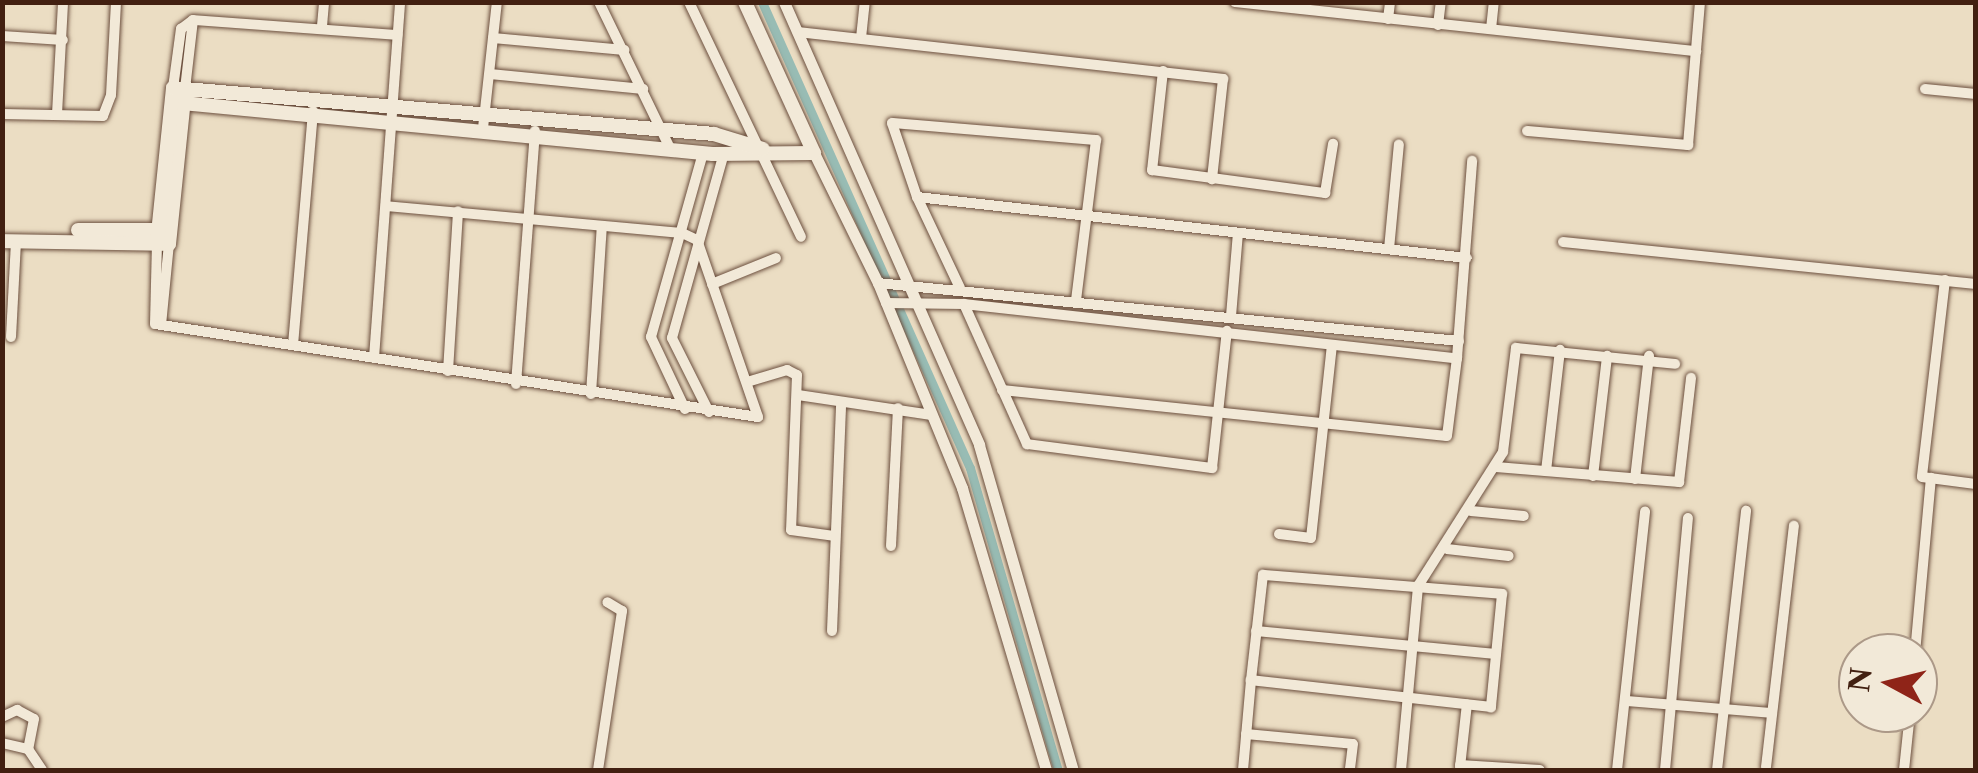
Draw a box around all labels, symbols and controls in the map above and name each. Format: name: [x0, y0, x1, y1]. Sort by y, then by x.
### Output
north arrow: [1838, 633, 1938, 733]
text: N: [1842, 665, 1879, 694]

